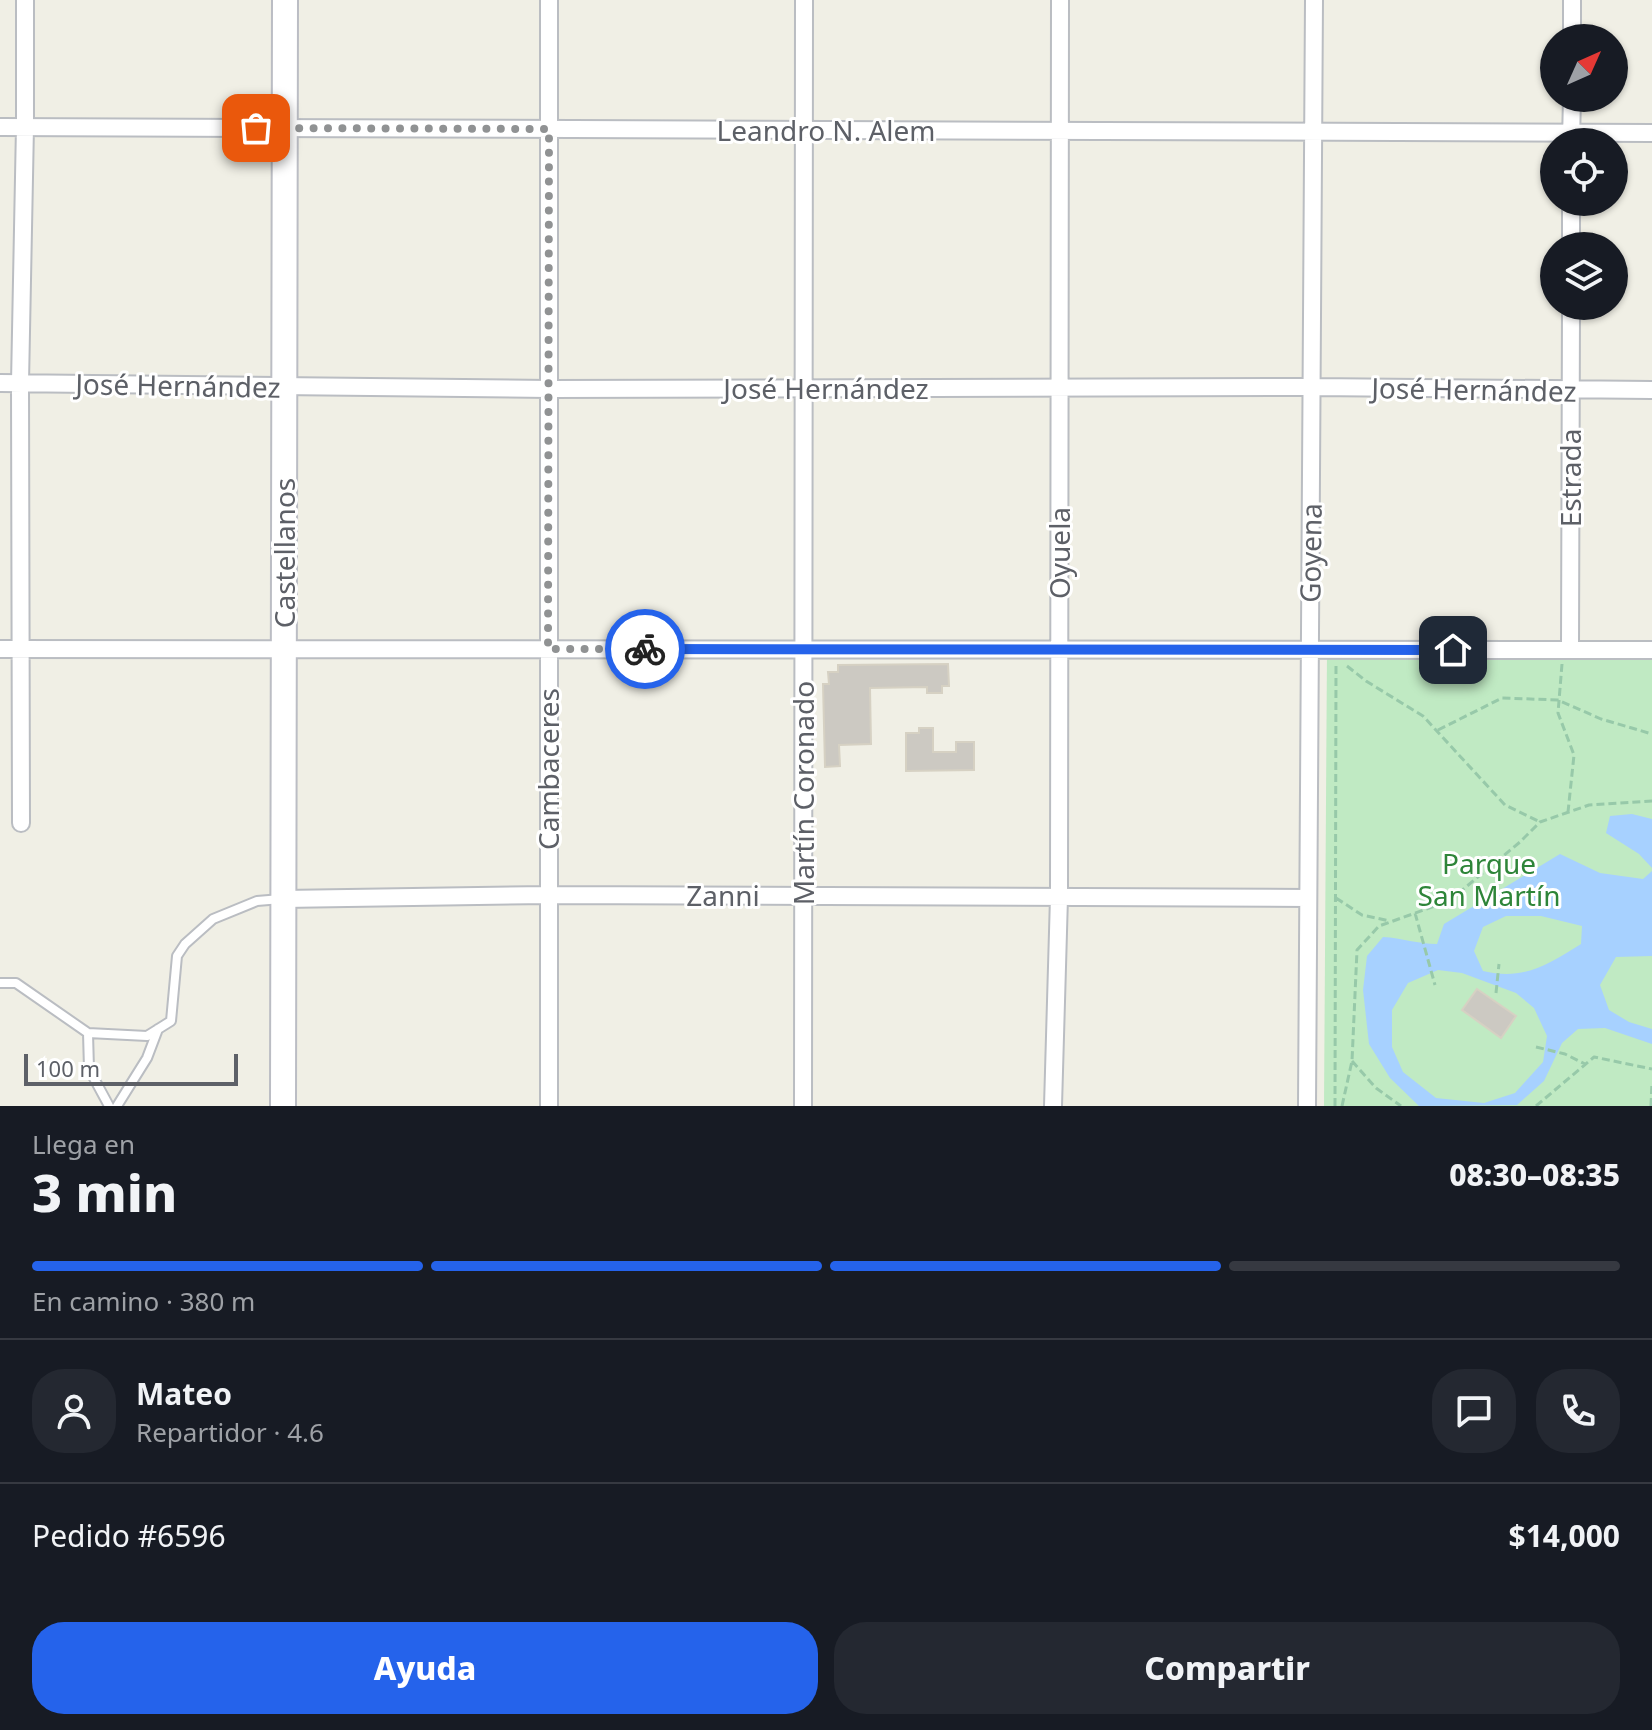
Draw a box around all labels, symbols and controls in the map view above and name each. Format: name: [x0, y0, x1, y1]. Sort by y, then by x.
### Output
north arrow: [1540, 24, 1628, 112]
map controls: [1540, 24, 1628, 320]
pin: [222, 94, 290, 162]
icon: bag: [234, 106, 278, 150]
street label: Leandro N. Alem: [716, 111, 936, 149]
button: locate: [1540, 128, 1628, 216]
button: layers: [1540, 232, 1628, 320]
street label: José Hernández: [72, 364, 281, 406]
street label: José Hernández: [1368, 368, 1577, 410]
street label: José Hernández: [720, 369, 929, 407]
street label: Estrada: [1551, 429, 1589, 527]
street label: Castellanos: [265, 478, 303, 628]
street label: Goyena: [1290, 503, 1330, 603]
street label: Oyuela: [1040, 507, 1078, 599]
courier: [605, 609, 685, 689]
pin: [1419, 616, 1487, 684]
icon: bike: [623, 627, 667, 671]
icon: home: [1431, 628, 1475, 672]
street label: Martín Coronado: [784, 681, 822, 905]
street label: Cambaceres: [529, 688, 567, 850]
park label: Parque San Martín: [1418, 844, 1560, 914]
street label: Zanni: [686, 876, 760, 914]
scale bar: [24, 1050, 238, 1086]
text: 100 m: [36, 1053, 100, 1083]
text: Llega en: [32, 1126, 135, 1162]
text: 08:30–08:35: [1449, 1154, 1620, 1195]
text: 3 min: [32, 1156, 177, 1227]
text: En camino · 380 m: [32, 1283, 255, 1319]
button: person: [32, 1369, 116, 1453]
button: chat: [1432, 1369, 1516, 1453]
button: phone: [1536, 1369, 1620, 1453]
text: Mateo: [136, 1373, 232, 1414]
text: Repartidor · 4.6: [136, 1414, 324, 1450]
text: Pedido #6596: [32, 1515, 226, 1556]
text: $14,000: [1508, 1515, 1620, 1556]
button: Ayuda: [32, 1622, 818, 1714]
button: Compartir: [834, 1622, 1620, 1714]

